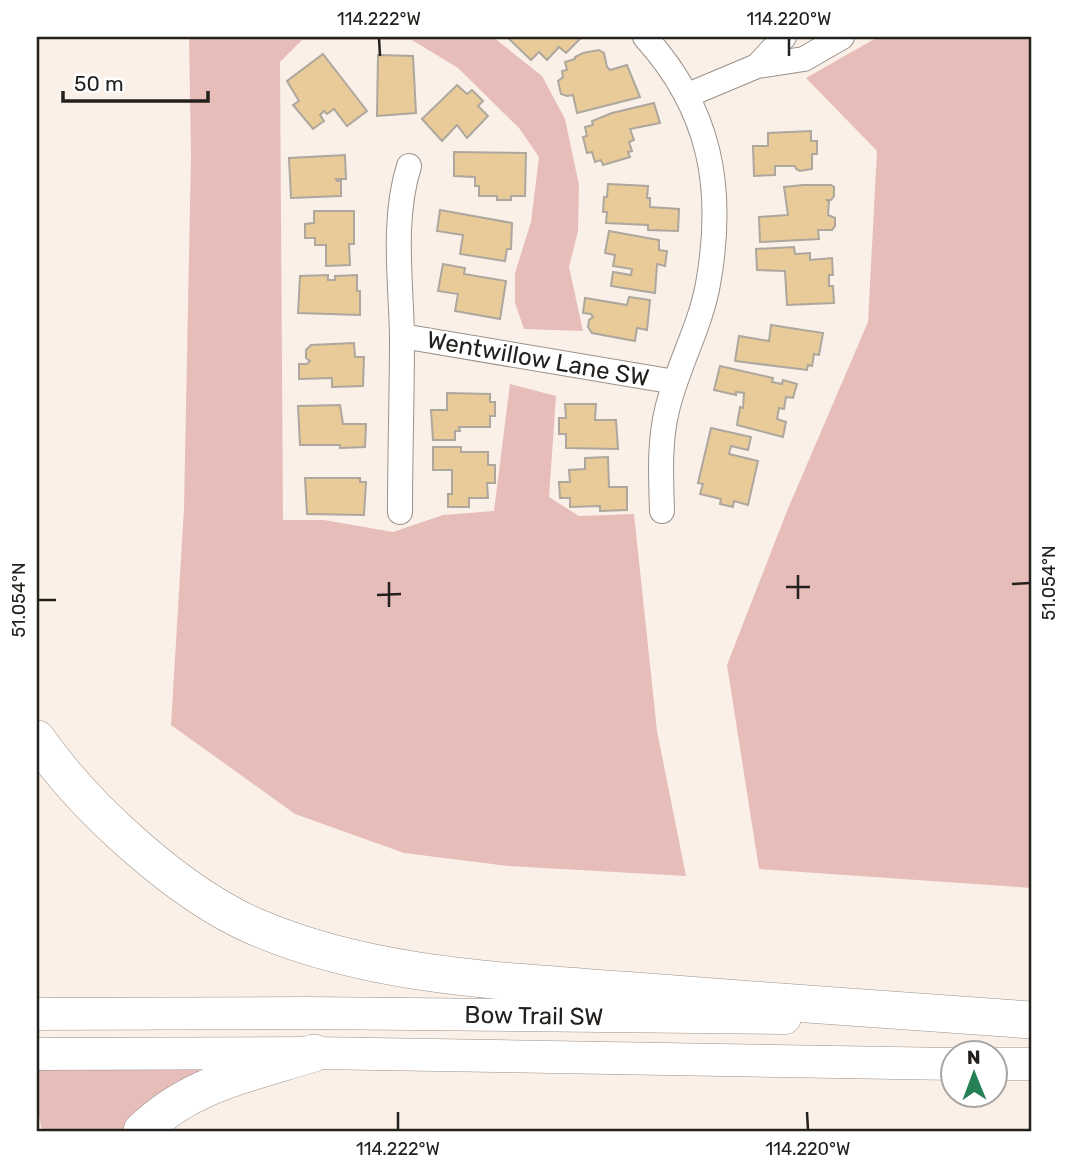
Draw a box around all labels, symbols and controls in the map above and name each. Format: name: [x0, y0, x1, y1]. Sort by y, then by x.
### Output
text: 114.222°W: [337, 8, 421, 30]
text: 114.220°W: [747, 8, 831, 30]
scale bar: [63, 60, 208, 104]
text: 50 m: [74, 71, 124, 96]
street label: Wentwillow Lane SW: [425, 326, 651, 392]
text: 51.054°N: [1038, 545, 1060, 621]
text: 51.054°N: [8, 562, 30, 638]
street label: Bow Trail SW: [464, 1001, 604, 1031]
north arrow: [939, 1038, 1009, 1108]
text: N: [967, 1046, 981, 1069]
text: 114.222°W: [356, 1138, 440, 1160]
text: 114.220°W: [766, 1138, 850, 1160]

